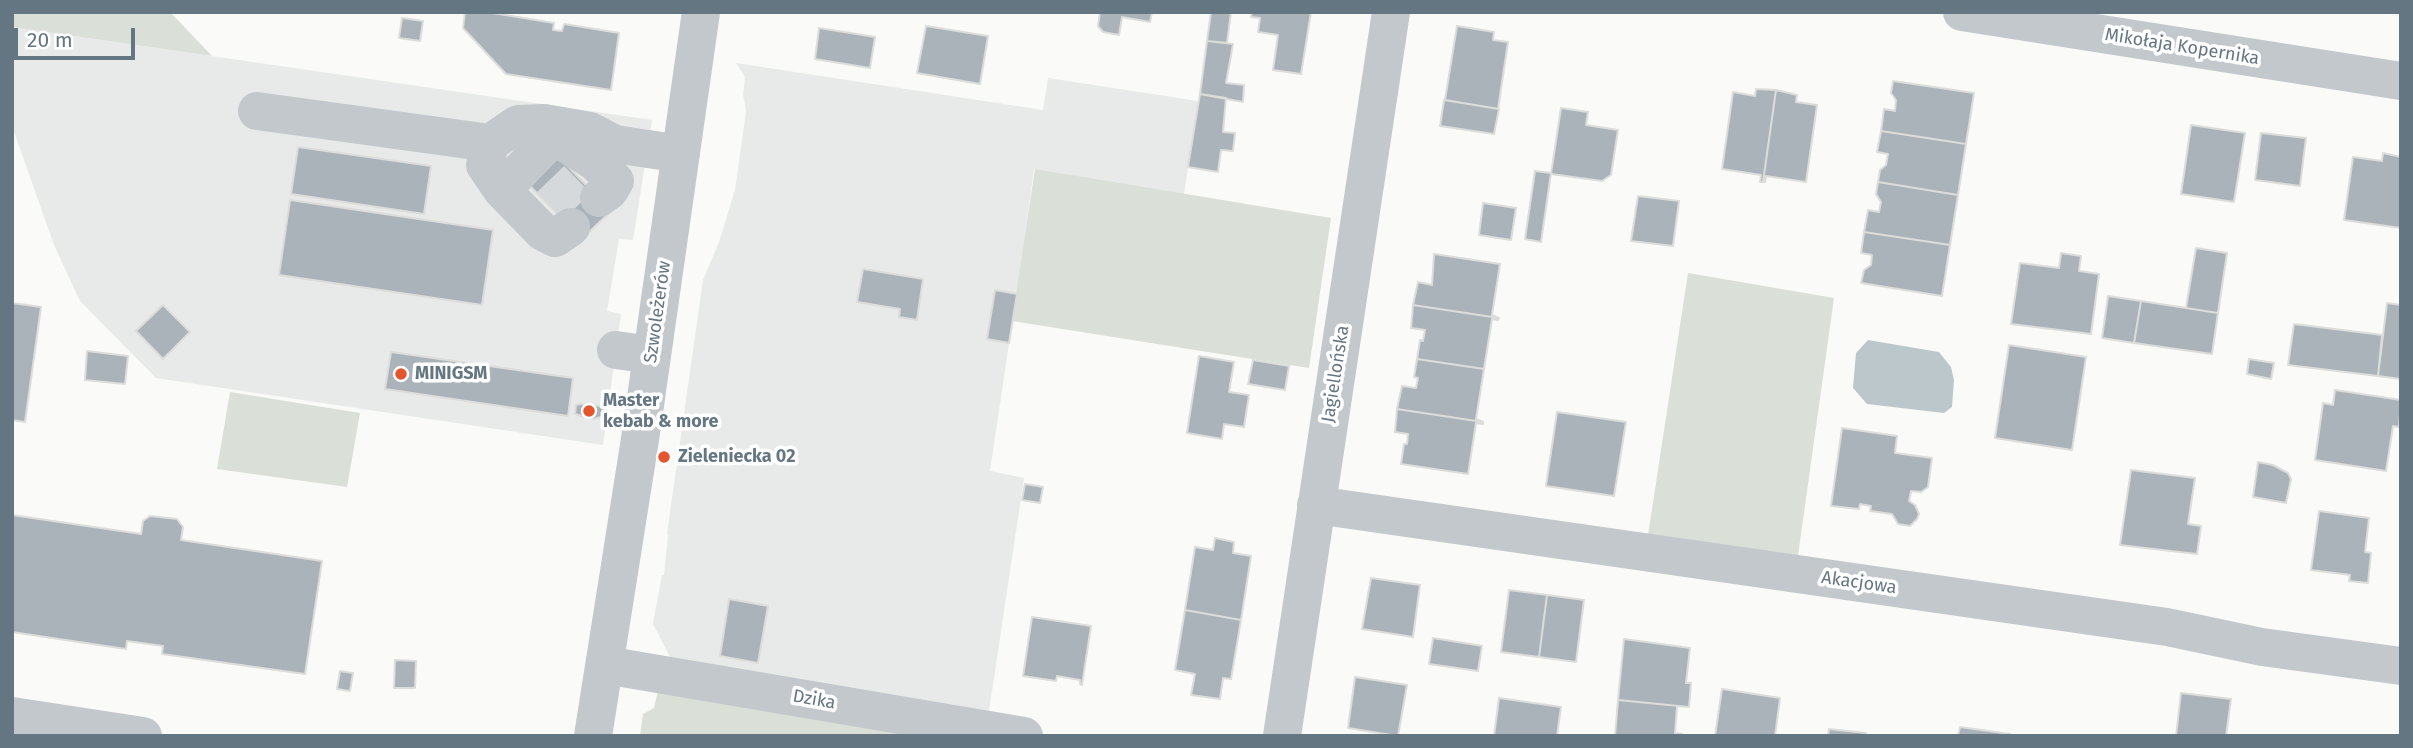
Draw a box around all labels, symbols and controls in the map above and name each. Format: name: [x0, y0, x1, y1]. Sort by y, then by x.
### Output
scale bar: [18, 14, 138, 58]
street label: Mikołaja Kopernika: [2103, 24, 2261, 70]
text: 20 m: [27, 27, 73, 53]
street label: Szwoleżerów: [640, 259, 676, 365]
street label: Jagiellońska: [1318, 324, 1354, 424]
place label: MINIGSM: [415, 363, 488, 385]
marker: MINIGSM: [393, 366, 409, 382]
place label: Master kebab & more: [603, 390, 718, 432]
marker: Master kebab & more: [581, 403, 597, 419]
place label: Zieleniecka 02: [678, 446, 795, 468]
marker: Zieleniecka 02: [656, 449, 672, 465]
street label: Akacjowa: [1820, 567, 1898, 599]
street label: Dzika: [791, 686, 837, 714]

